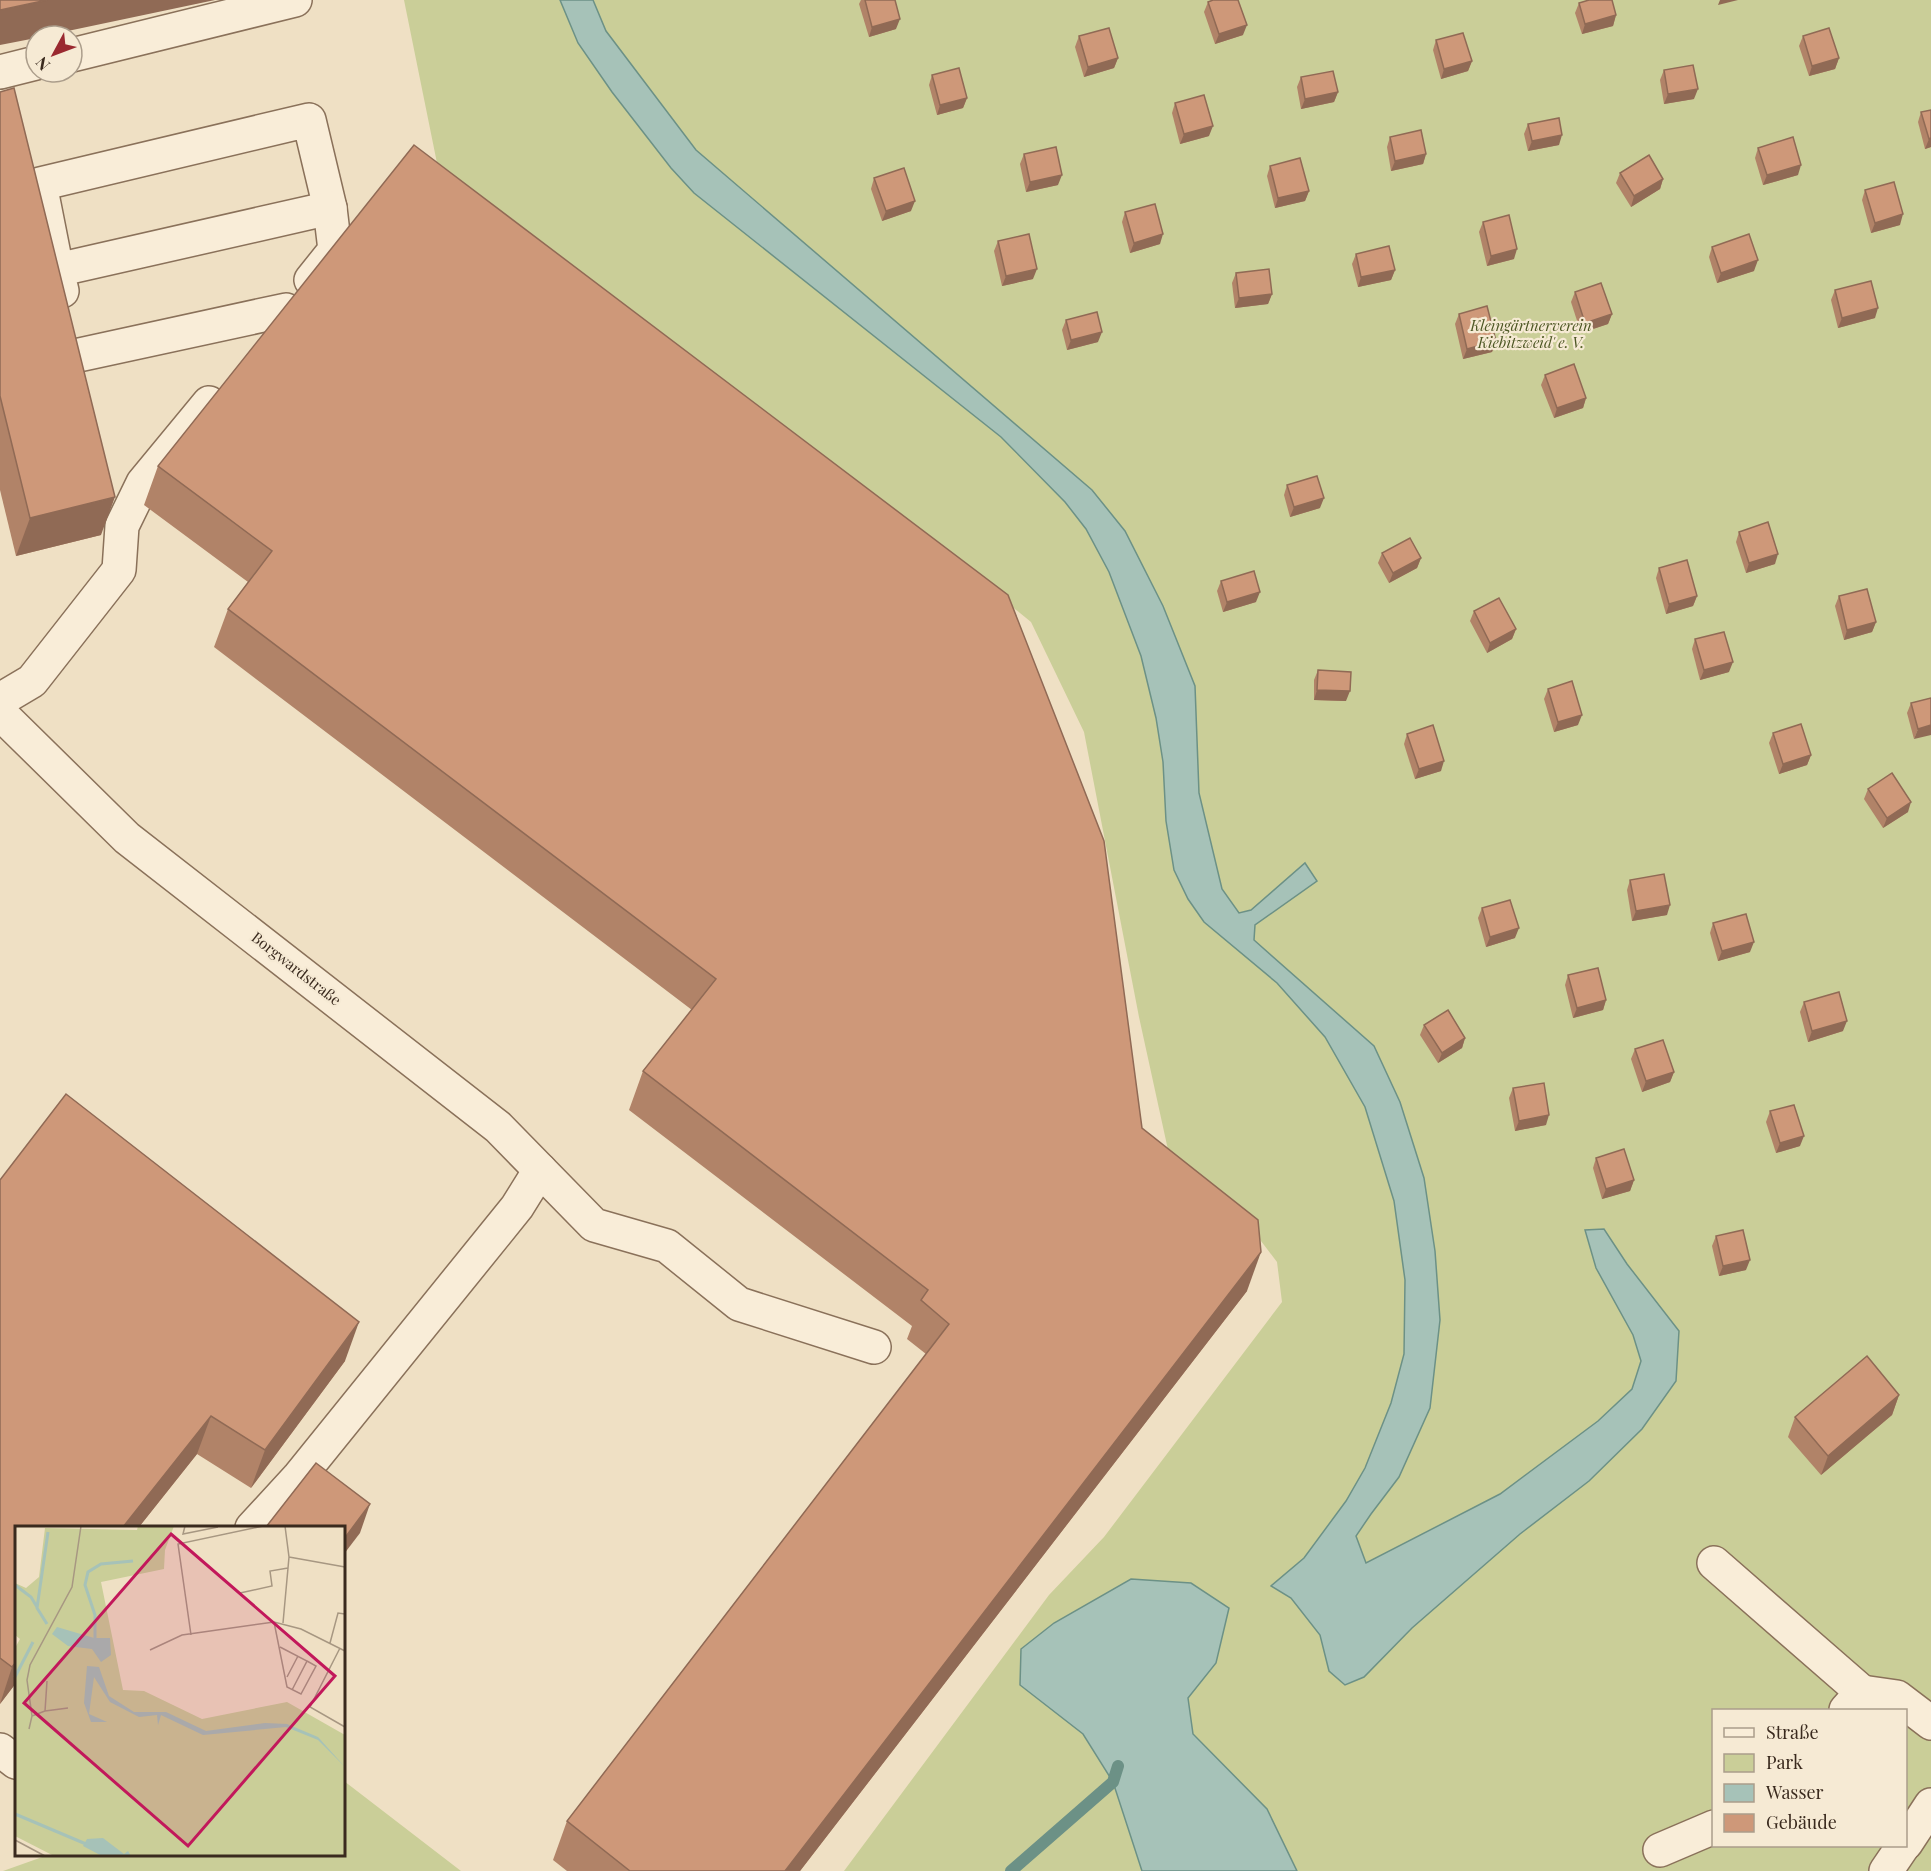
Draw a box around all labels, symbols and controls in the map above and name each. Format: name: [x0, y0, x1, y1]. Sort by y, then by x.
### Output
north arrow: [24, 24, 84, 84]
text: N: [30, 53, 54, 75]
park label: Kleingärtnerverein Kiebitzweid' e. V.: [1469, 315, 1592, 352]
street label: Borgwardstraße: [248, 927, 346, 1010]
inset map: [15, 1526, 345, 1856]
legend: [1712, 1709, 1907, 1847]
text: Straße: [1766, 1720, 1819, 1744]
text: Park: [1766, 1750, 1803, 1774]
text: Wasser: [1765, 1780, 1824, 1804]
text: Gebäude: [1766, 1810, 1837, 1834]

